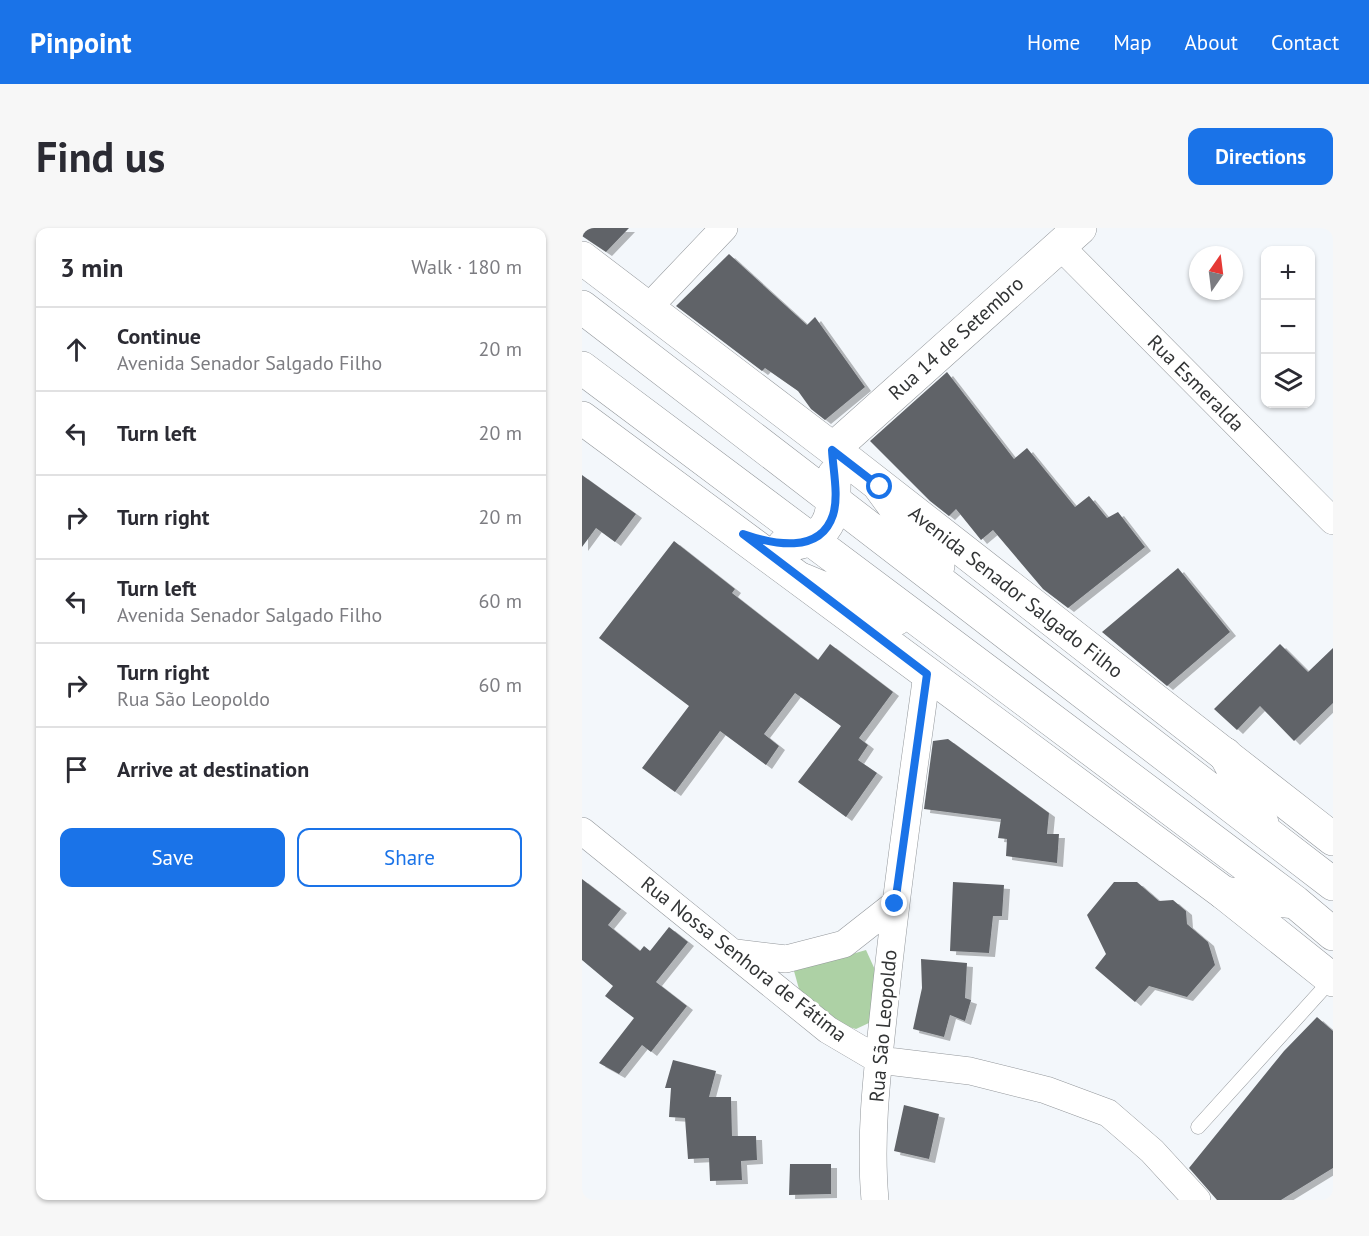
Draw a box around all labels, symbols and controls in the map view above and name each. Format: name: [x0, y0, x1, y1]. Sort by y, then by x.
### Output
text: Pinpoint: [30, 24, 132, 61]
text: Home: [1027, 29, 1080, 56]
text: Map: [1113, 29, 1152, 56]
text: About: [1185, 29, 1238, 56]
text: Contact: [1271, 29, 1339, 56]
button: Directions: [1188, 128, 1333, 185]
text: Find us: [36, 129, 165, 184]
north arrow: [1189, 246, 1243, 300]
map controls: [1261, 246, 1315, 408]
button: +: [1261, 246, 1315, 300]
text: 3 min: [60, 251, 123, 284]
text: Walk · 180 m: [411, 254, 522, 280]
street label: Rua 14 de Setembro: [883, 270, 1029, 406]
button: −: [1261, 300, 1315, 354]
text: Continue: [117, 322, 201, 350]
street label: Rua Esmeralda: [1142, 329, 1250, 437]
icon: ahead: [60, 333, 93, 366]
text: 20 m: [479, 336, 522, 362]
text: Avenida Senador Salgado Filho: [117, 350, 382, 376]
button: layers: [1261, 354, 1315, 408]
icon: left: [60, 417, 93, 450]
text: Turn left: [117, 419, 197, 447]
text: 20 m: [479, 420, 522, 446]
route start: [866, 473, 892, 499]
street label: Avenida Senador Salgado Filho: [903, 500, 1129, 684]
icon: right: [60, 501, 93, 534]
text: Turn right: [117, 503, 209, 531]
text: 20 m: [479, 504, 522, 530]
text: Turn left: [117, 574, 197, 602]
icon: left: [60, 585, 93, 618]
text: 60 m: [479, 588, 522, 614]
text: Avenida Senador Salgado Filho: [117, 602, 382, 628]
text: Turn right: [117, 658, 209, 686]
icon: right: [60, 669, 93, 702]
text: 60 m: [479, 672, 522, 698]
text: Rua São Leopoldo: [117, 686, 270, 712]
icon: arrive: [60, 753, 93, 786]
text: Arrive at destination: [117, 755, 309, 783]
button: Save: [60, 828, 285, 887]
button: Share: [297, 828, 522, 887]
street label: Rua Nossa Senhora de Fátima: [636, 870, 852, 1048]
route end: [881, 890, 907, 916]
street label: Rua São Leopoldo: [863, 949, 903, 1103]

